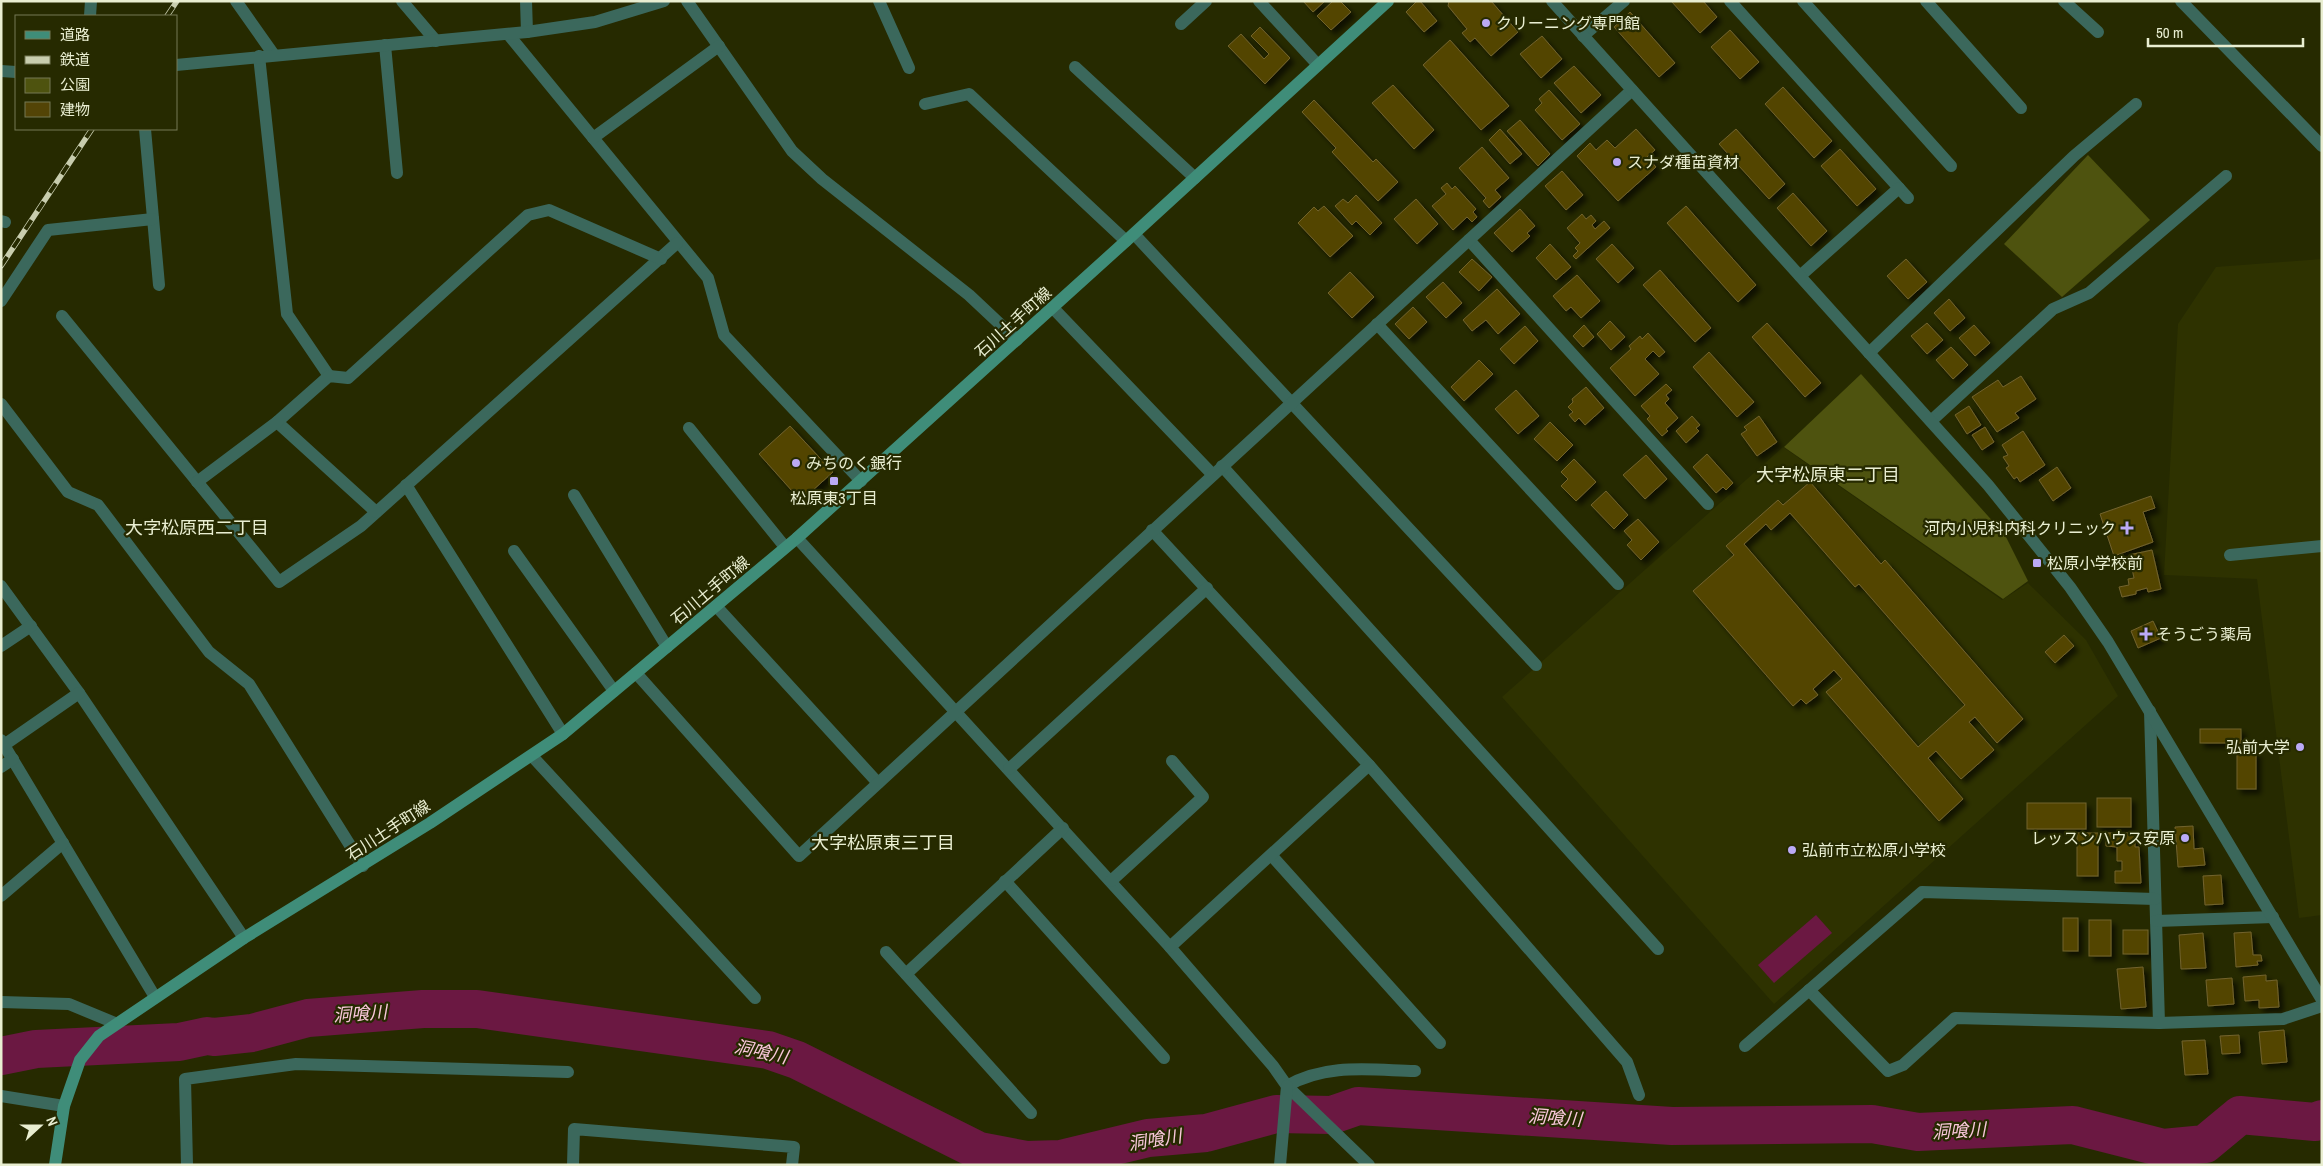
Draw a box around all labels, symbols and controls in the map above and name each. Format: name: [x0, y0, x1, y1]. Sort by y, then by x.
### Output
place label: クリーニング専門館: [1496, 12, 1640, 34]
legend: [15, 15, 178, 130]
scale bar: [2148, 15, 2303, 47]
marker: クリーニング専門館: [1480, 17, 1492, 29]
text: 50 m: [2156, 22, 2183, 43]
text: 道路: [60, 24, 90, 45]
text: 鉄道: [60, 49, 90, 70]
text: 公園: [60, 74, 90, 95]
text: 建物: [60, 99, 90, 120]
place label: スナダ種苗資材: [1627, 151, 1739, 173]
marker: スナダ種苗資材: [1611, 156, 1623, 168]
street label: 石川土手町線: [970, 282, 1056, 362]
place label: みちのく銀行: [806, 452, 902, 474]
marker: みちのく銀行: [790, 457, 802, 469]
district label: 大字松原東二丁目: [1756, 462, 1900, 487]
marker: 松原東3丁目: [828, 475, 840, 487]
place label: 松原東3丁目: [790, 487, 878, 509]
district label: 大字松原西二丁目: [125, 515, 269, 540]
place label: 河内小児科内科クリニック: [1924, 517, 2116, 539]
marker: 河内小児科内科クリニック: [2120, 521, 2134, 535]
street label: 石川土手町線: [666, 551, 754, 629]
place label: 松原小学校前: [2047, 552, 2143, 574]
marker: 松原小学校前: [2031, 557, 2043, 569]
place label: そうごう薬局: [2156, 623, 2252, 645]
marker: そうごう薬局: [2140, 628, 2152, 640]
place label: 弘前大学: [2226, 736, 2290, 758]
marker: 弘前大学: [2294, 741, 2306, 753]
street label: 石川土手町線: [342, 795, 434, 865]
place label: レッスンハウス安原: [2031, 827, 2175, 849]
district label: 大字松原東三丁目: [811, 830, 955, 855]
marker: レッスンハウス安原: [2179, 832, 2191, 844]
place label: 弘前市立松原小学校: [1802, 839, 1946, 861]
marker: 弘前市立松原小学校: [1786, 844, 1798, 856]
water label: 洞喰川: [332, 999, 390, 1028]
water label: 洞喰川: [732, 1034, 792, 1070]
north arrow: [15, 1101, 65, 1151]
water label: 洞喰川: [1527, 1103, 1585, 1132]
text: N: [42, 1114, 62, 1128]
water label: 洞喰川: [1931, 1117, 1989, 1144]
water label: 洞喰川: [1126, 1123, 1186, 1156]

